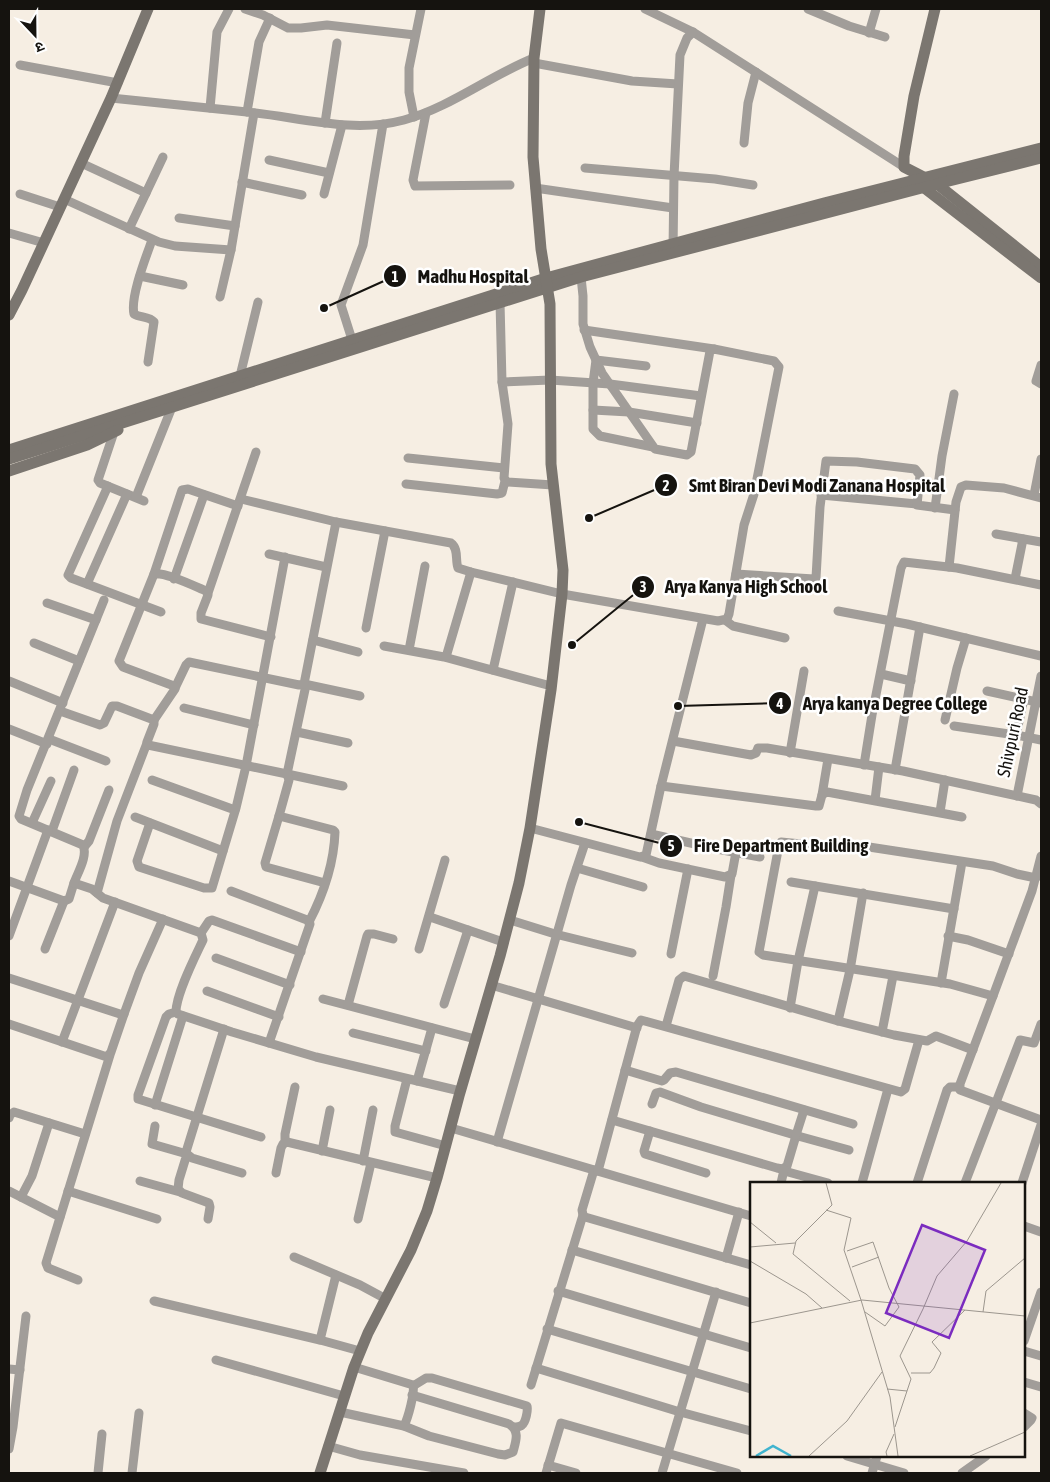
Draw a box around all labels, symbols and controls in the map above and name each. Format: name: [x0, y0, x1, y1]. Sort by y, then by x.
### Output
north arrow: [10, 10, 60, 60]
text: उ: [32, 38, 47, 56]
callout: Madhu Hospital: [382, 259, 538, 293]
text: Madhu Hospital: [418, 265, 529, 287]
text: 1: [391, 268, 399, 285]
callout: Smt Biran Devi Modi Zanana Hospital: [654, 468, 955, 502]
text: Smt Biran Devi Modi Zanana Hospital: [689, 474, 946, 496]
text: 2: [662, 477, 670, 494]
callout: Arya Kanya High School: [630, 570, 838, 604]
text: Arya Kanya High School: [664, 575, 828, 597]
text: 3: [639, 578, 647, 595]
street label: Shivpuri Road: [993, 685, 1032, 779]
callout: Arya kanya Degree College: [768, 686, 997, 720]
text: Arya kanya Degree College: [802, 692, 988, 714]
text: 4: [775, 695, 784, 712]
callout: Fire Department Building: [659, 829, 878, 863]
text: Fire Department Building: [694, 834, 869, 856]
text: 5: [667, 837, 675, 854]
inset map: [750, 1182, 1025, 1457]

